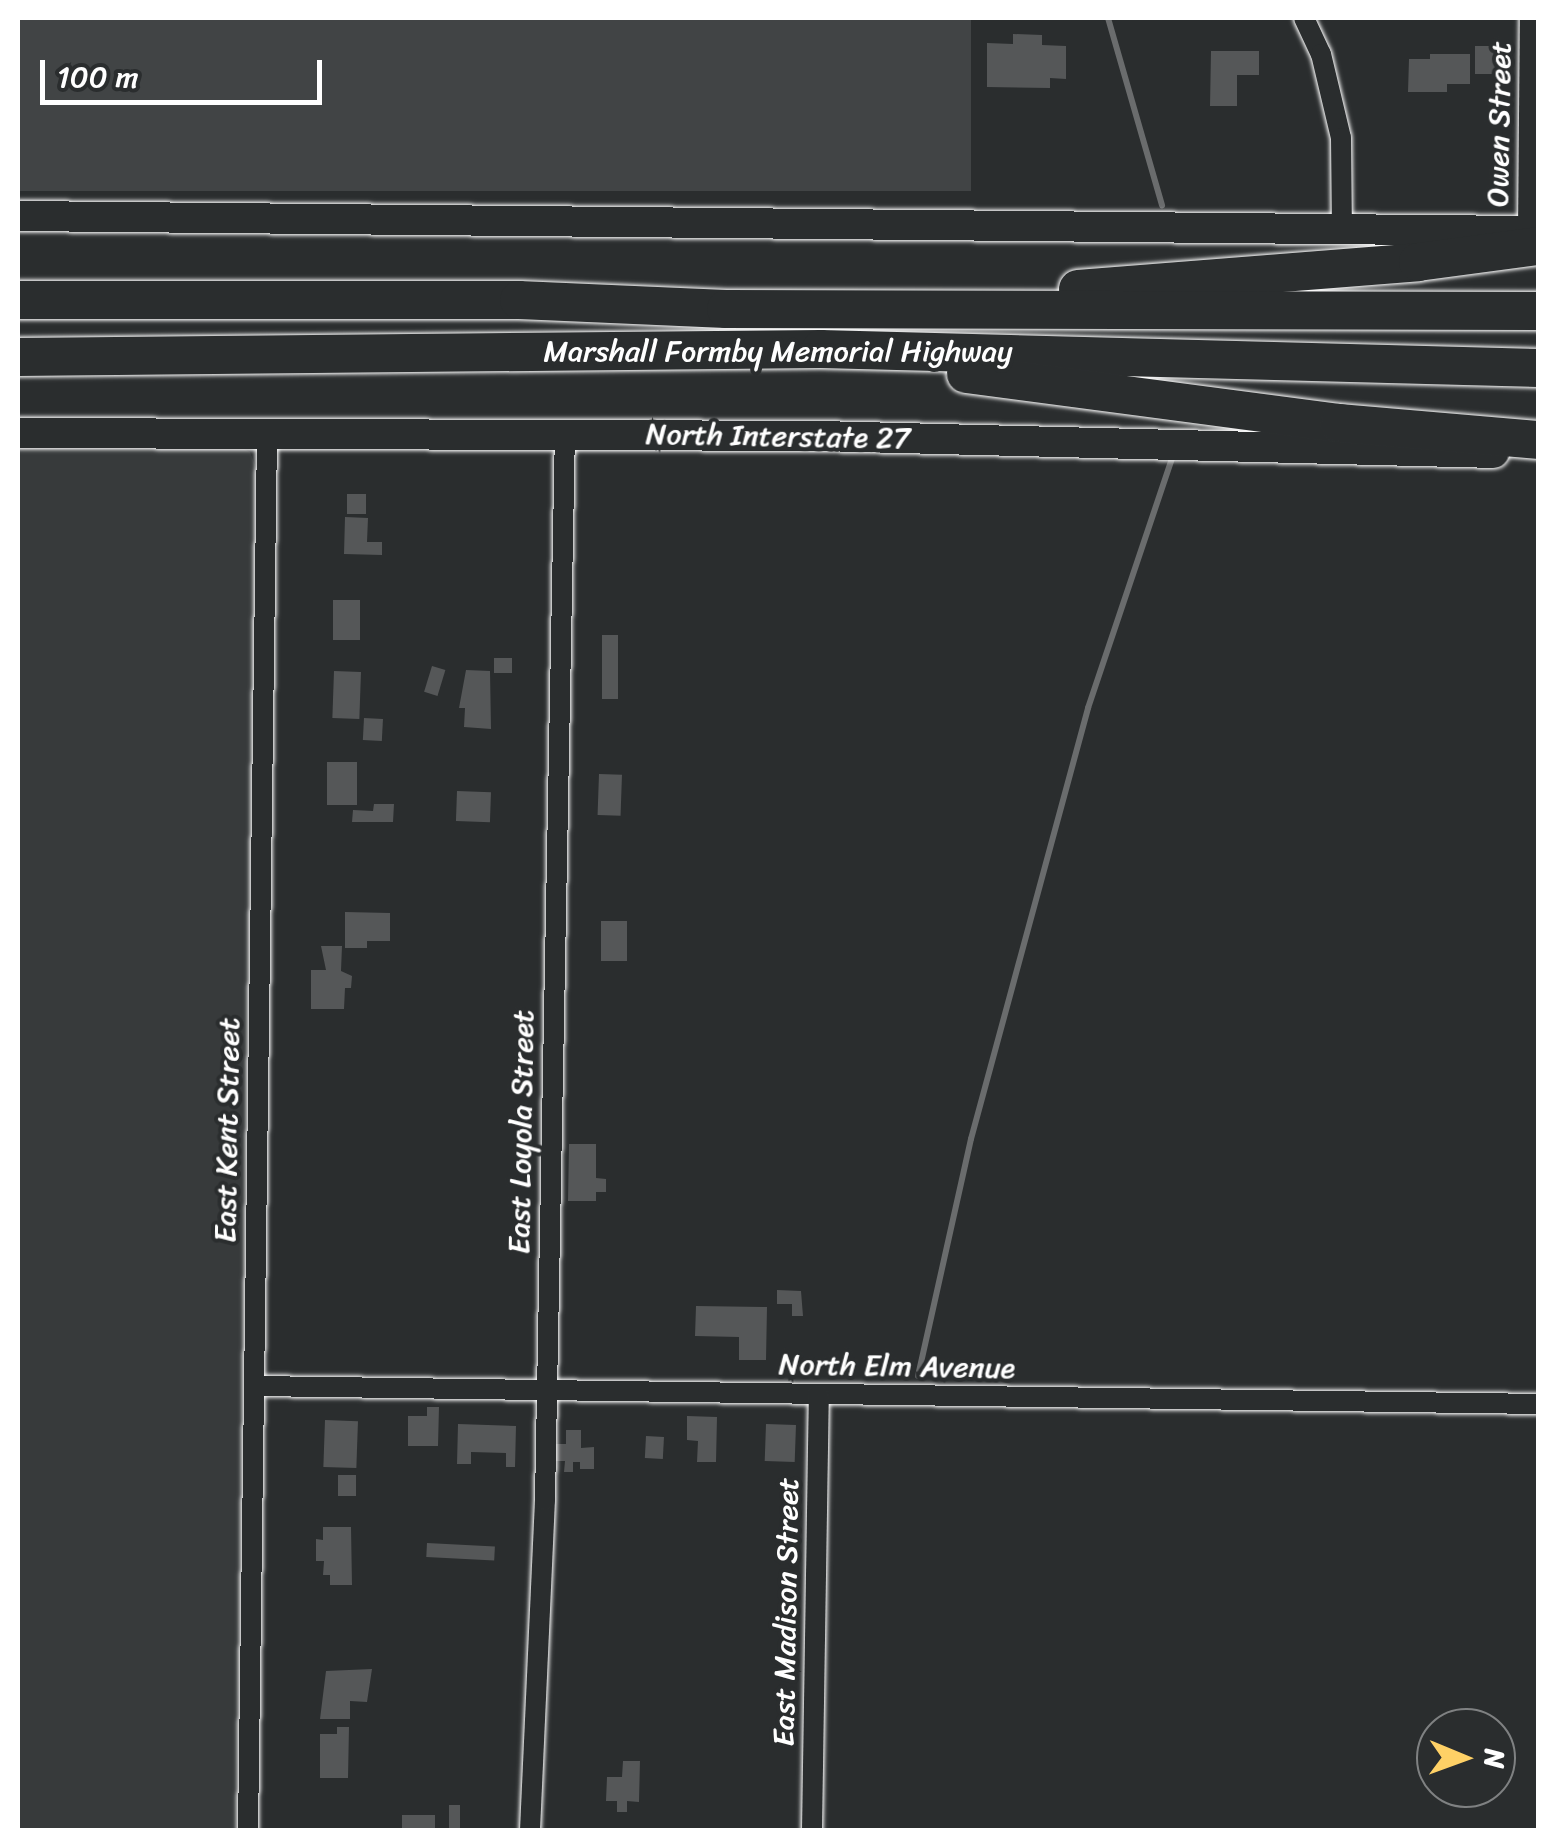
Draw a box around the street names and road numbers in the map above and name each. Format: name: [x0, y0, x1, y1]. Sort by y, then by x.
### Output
street label: Owen Street: [1480, 40, 1518, 208]
street label: Marshall Formby Memorial Highway: [543, 333, 1013, 369]
street label: North Interstate 27: [645, 416, 911, 456]
street label: East Loyola Street: [501, 1009, 541, 1255]
street label: East Kent Street: [207, 1018, 247, 1242]
street label: North Elm Avenue: [778, 1346, 1016, 1386]
street label: East Madison Street: [766, 1477, 806, 1747]

